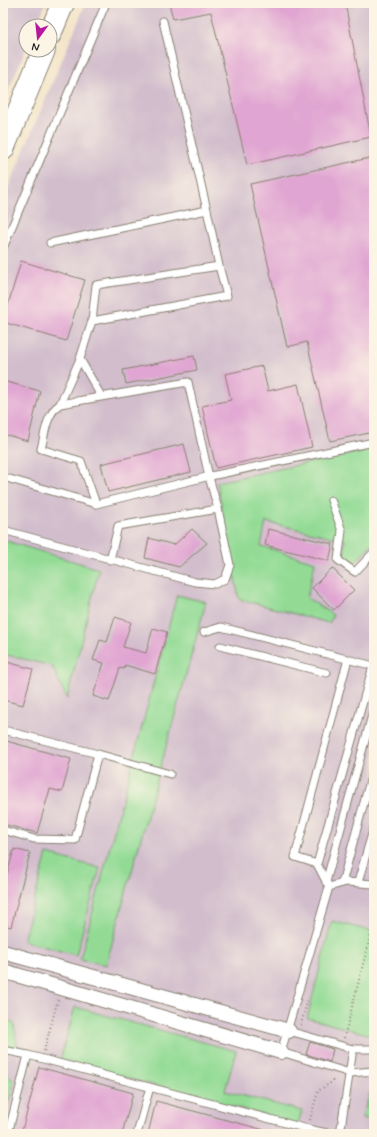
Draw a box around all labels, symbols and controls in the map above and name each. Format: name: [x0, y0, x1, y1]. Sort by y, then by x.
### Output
north arrow: [18, 18, 58, 58]
text: N: [30, 39, 41, 54]

